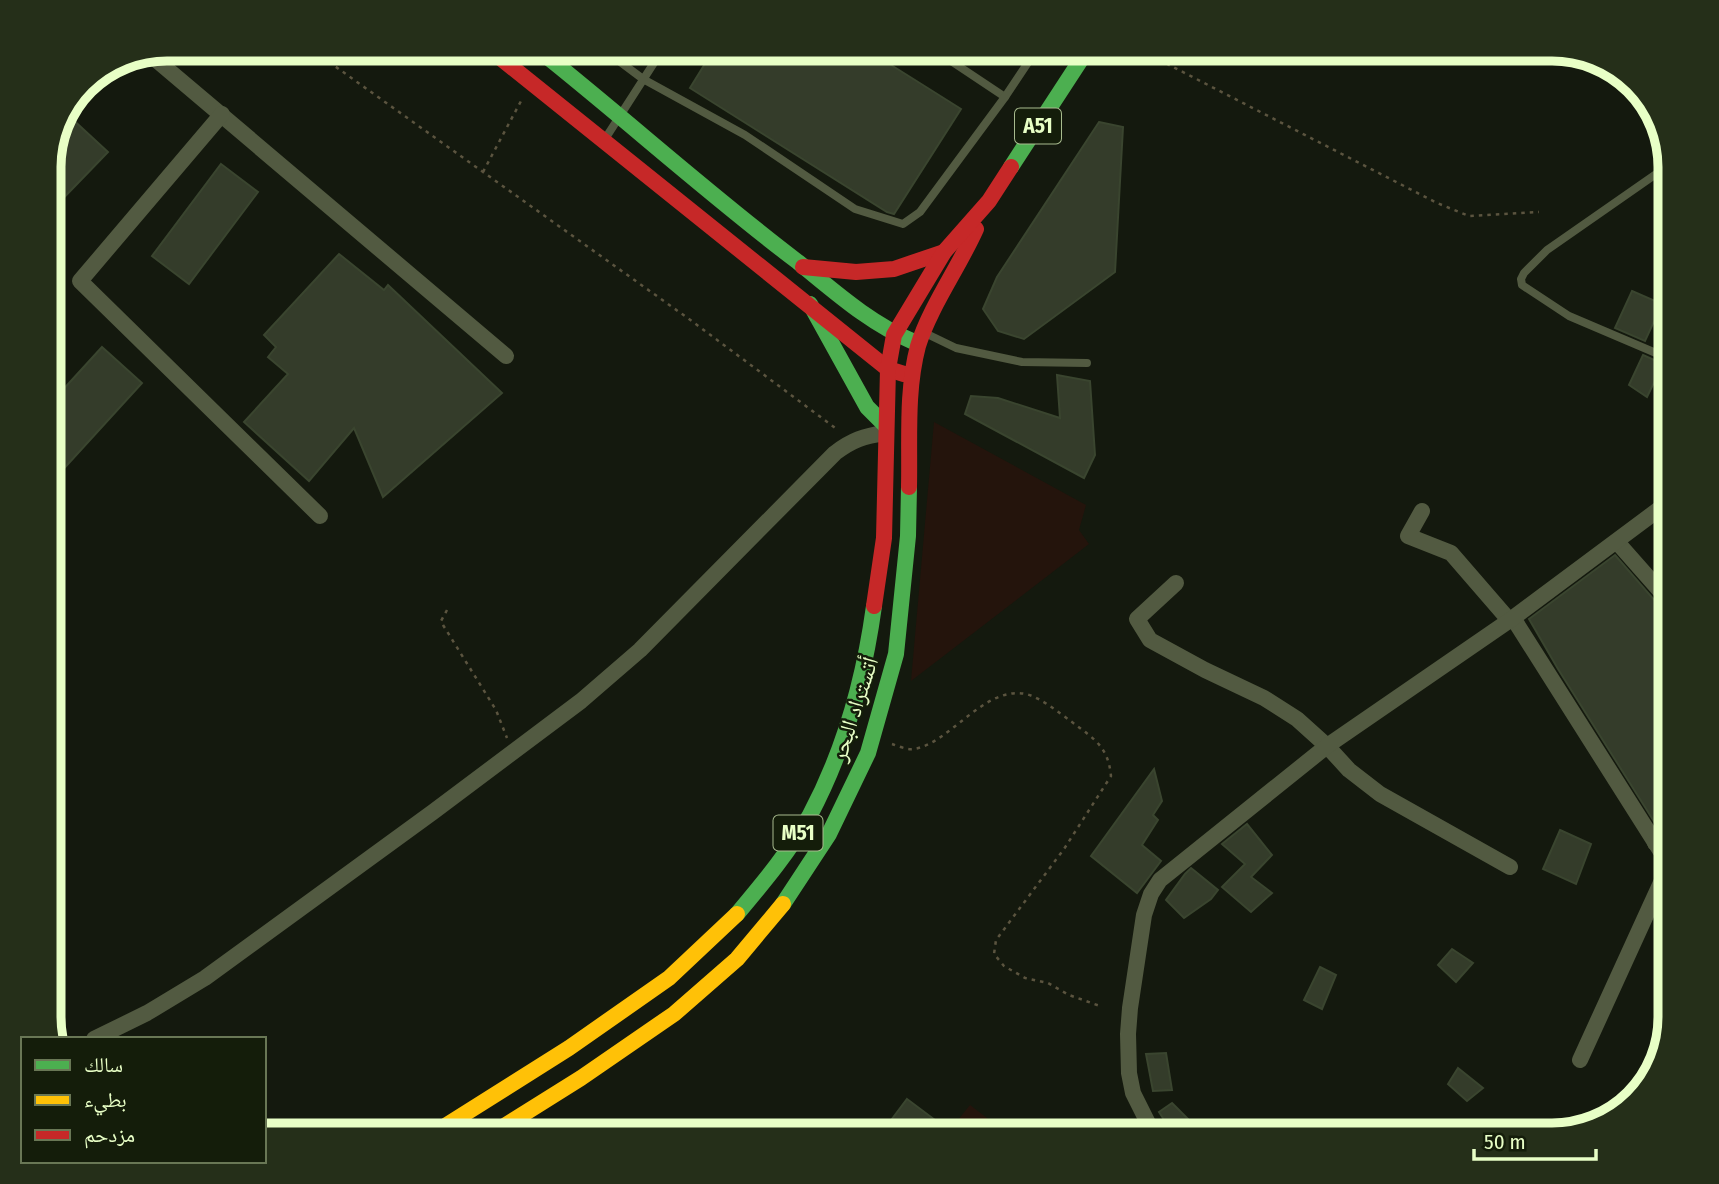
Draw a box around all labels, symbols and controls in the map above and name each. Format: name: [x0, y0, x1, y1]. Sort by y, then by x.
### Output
road number: A51: [1015, 108, 1061, 144]
street label: أتستراد البحر: [824, 653, 884, 766]
road number: M51: [774, 816, 822, 850]
legend: [21, 1037, 266, 1163]
text: سالك: [84, 1052, 123, 1078]
text: بطيء: [84, 1087, 127, 1116]
scale bar: [1474, 1118, 1596, 1162]
text: مزدحم: [84, 1122, 135, 1149]
text: 50 m: [1484, 1129, 1526, 1155]

